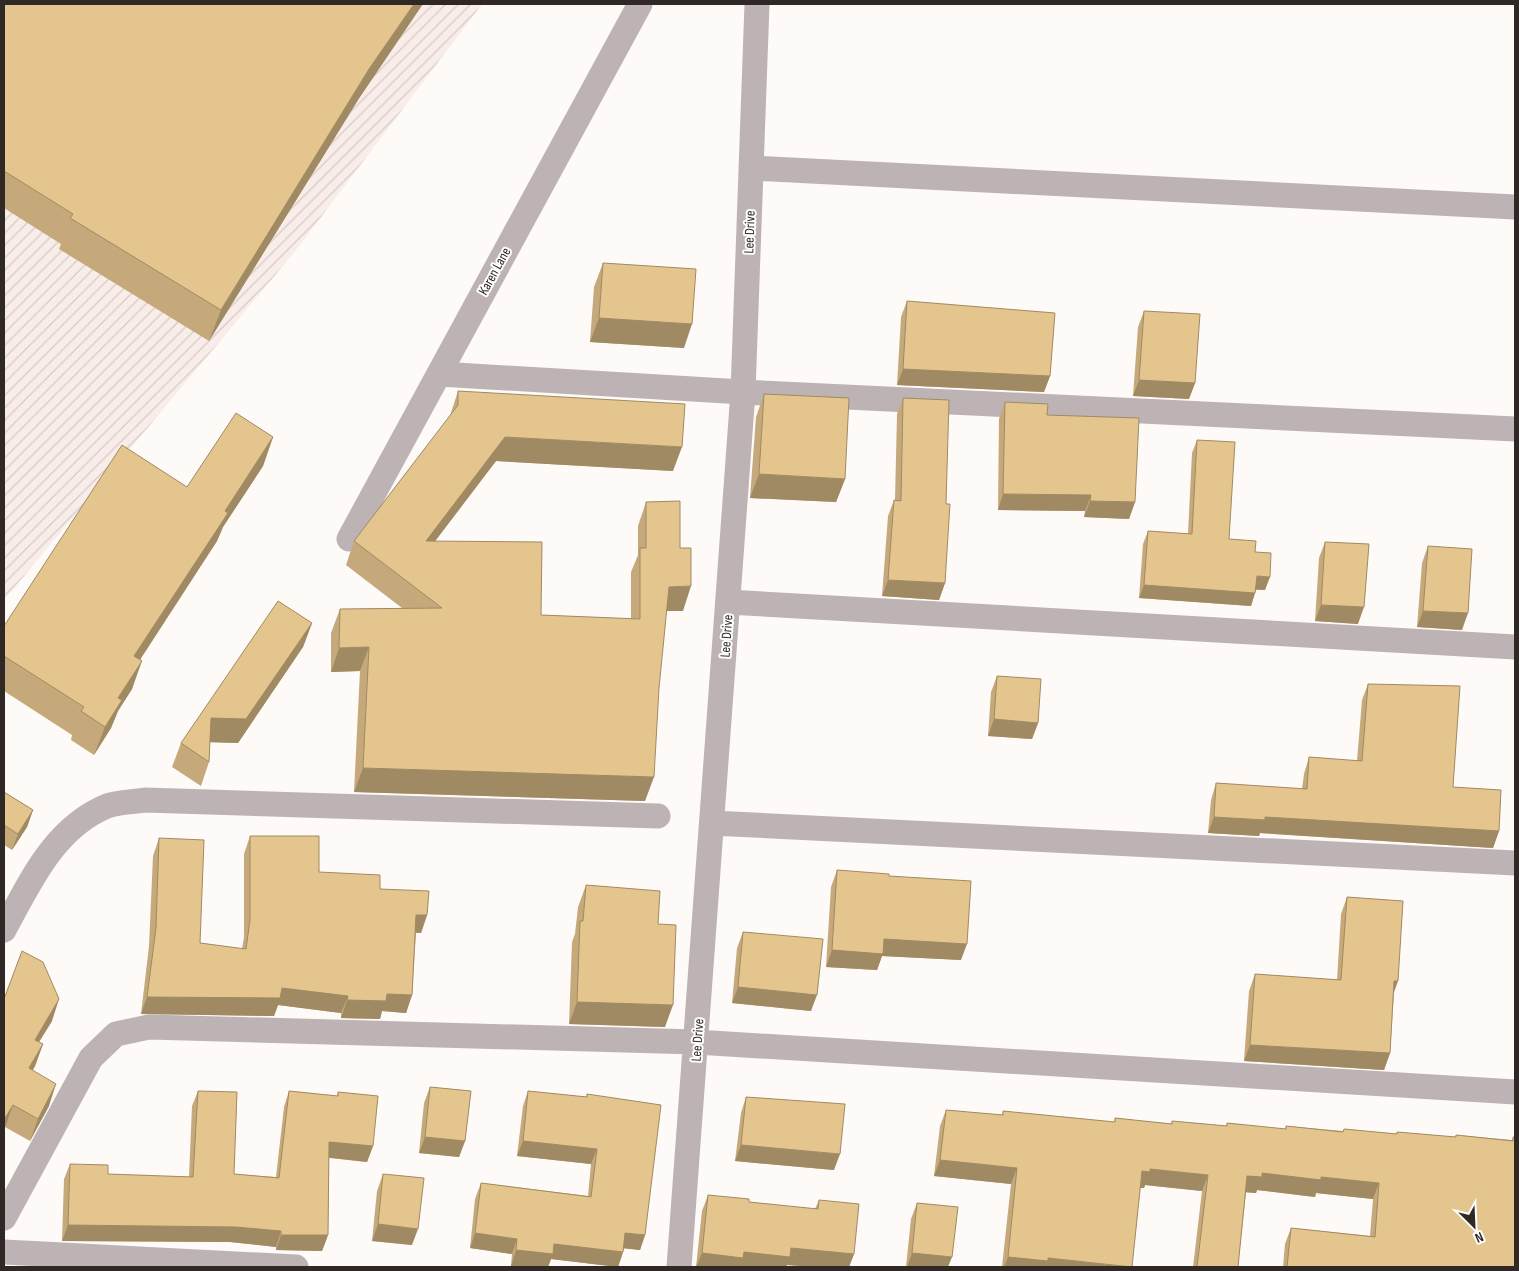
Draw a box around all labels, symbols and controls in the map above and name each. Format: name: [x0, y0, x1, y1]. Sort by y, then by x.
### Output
street label: Lee Drive: [740, 210, 759, 254]
street label: Karen Lane: [475, 245, 514, 298]
street label: Lee Drive: [717, 614, 736, 658]
street label: Lee Drive: [688, 1018, 707, 1062]
north arrow: [1449, 1201, 1499, 1251]
text: N: [1472, 1228, 1486, 1247]

